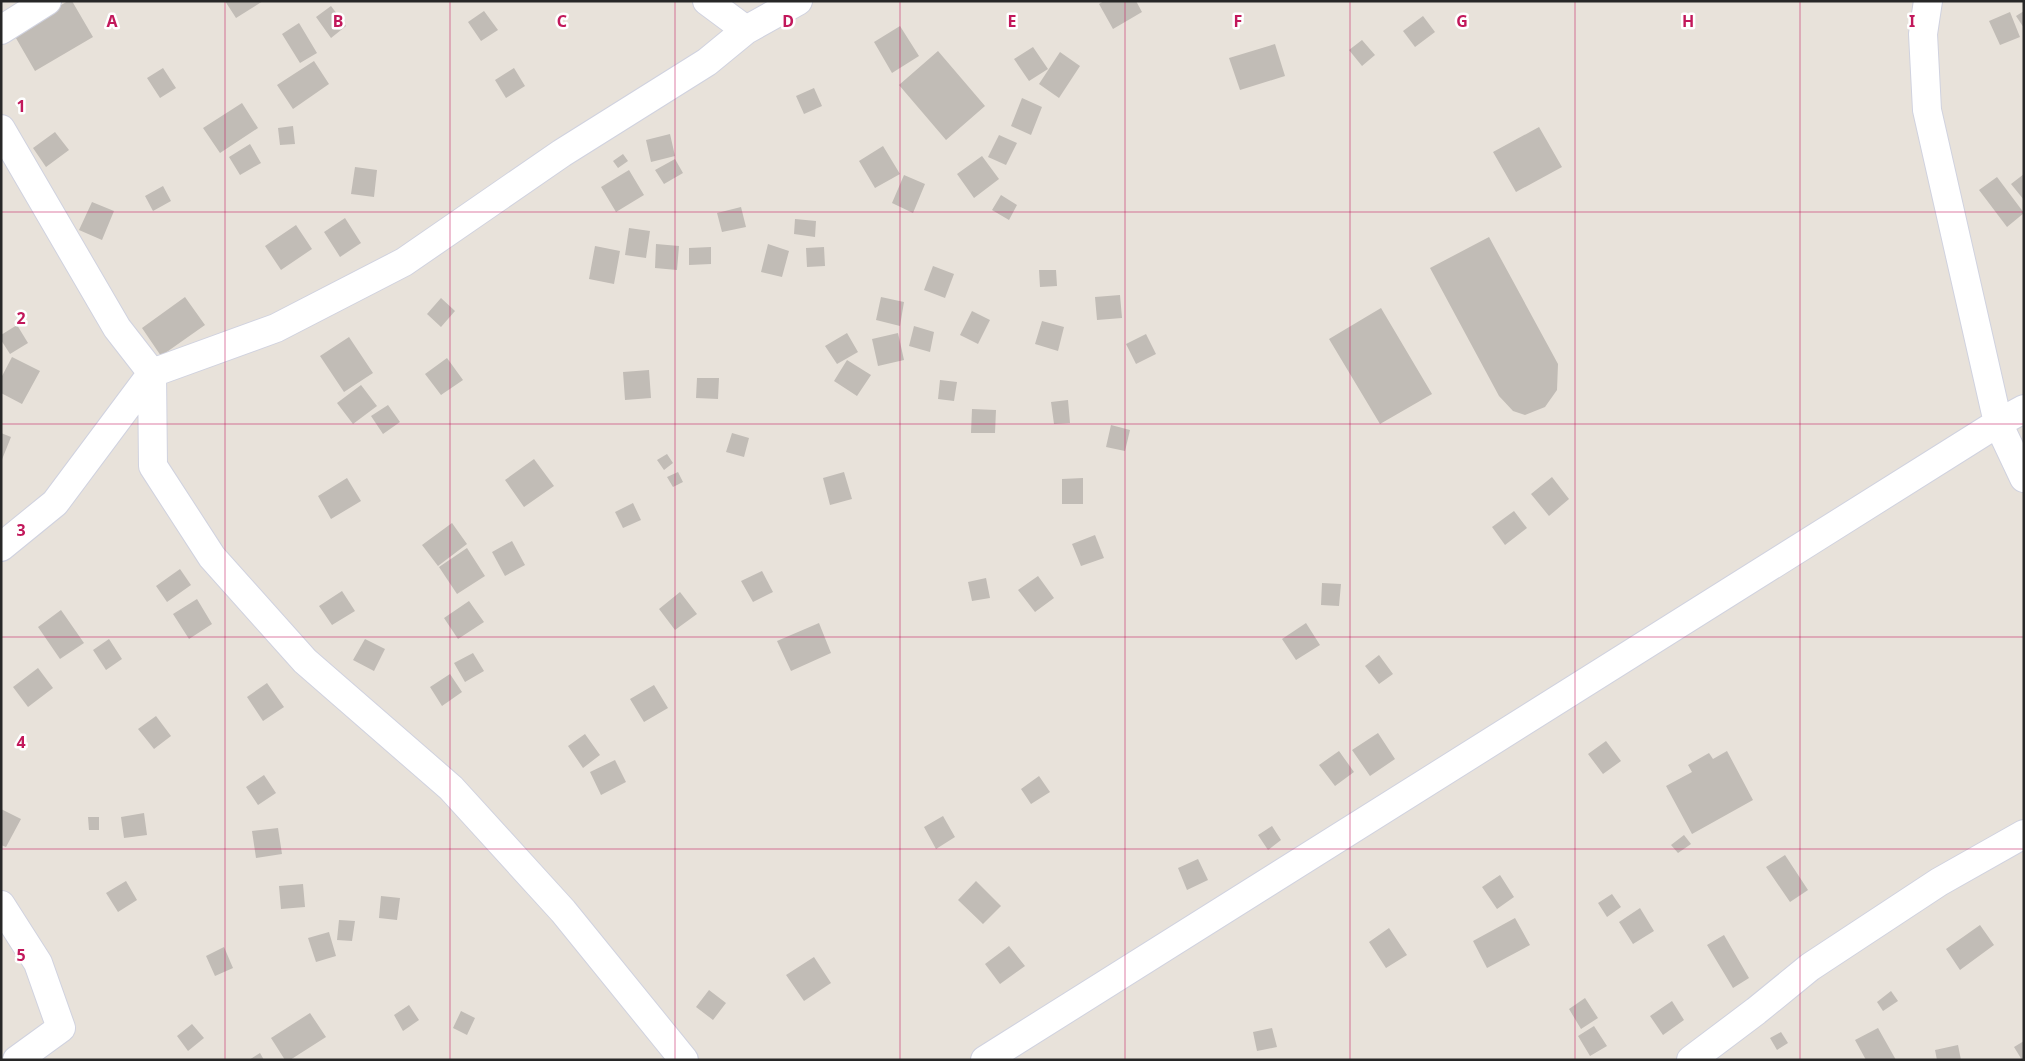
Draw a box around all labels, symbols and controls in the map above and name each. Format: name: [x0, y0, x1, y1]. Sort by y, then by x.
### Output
text: A: [106, 10, 118, 32]
text: B: [333, 10, 343, 32]
text: C: [557, 10, 567, 32]
text: D: [782, 10, 794, 32]
text: E: [1008, 10, 1017, 32]
text: F: [1234, 10, 1242, 32]
text: G: [1456, 10, 1468, 32]
text: H: [1682, 10, 1694, 32]
text: I: [1909, 10, 1915, 32]
text: 1: [16, 95, 26, 117]
text: 2: [16, 307, 26, 329]
text: 3: [16, 519, 26, 541]
text: 4: [16, 731, 26, 753]
text: 5: [16, 944, 26, 966]

